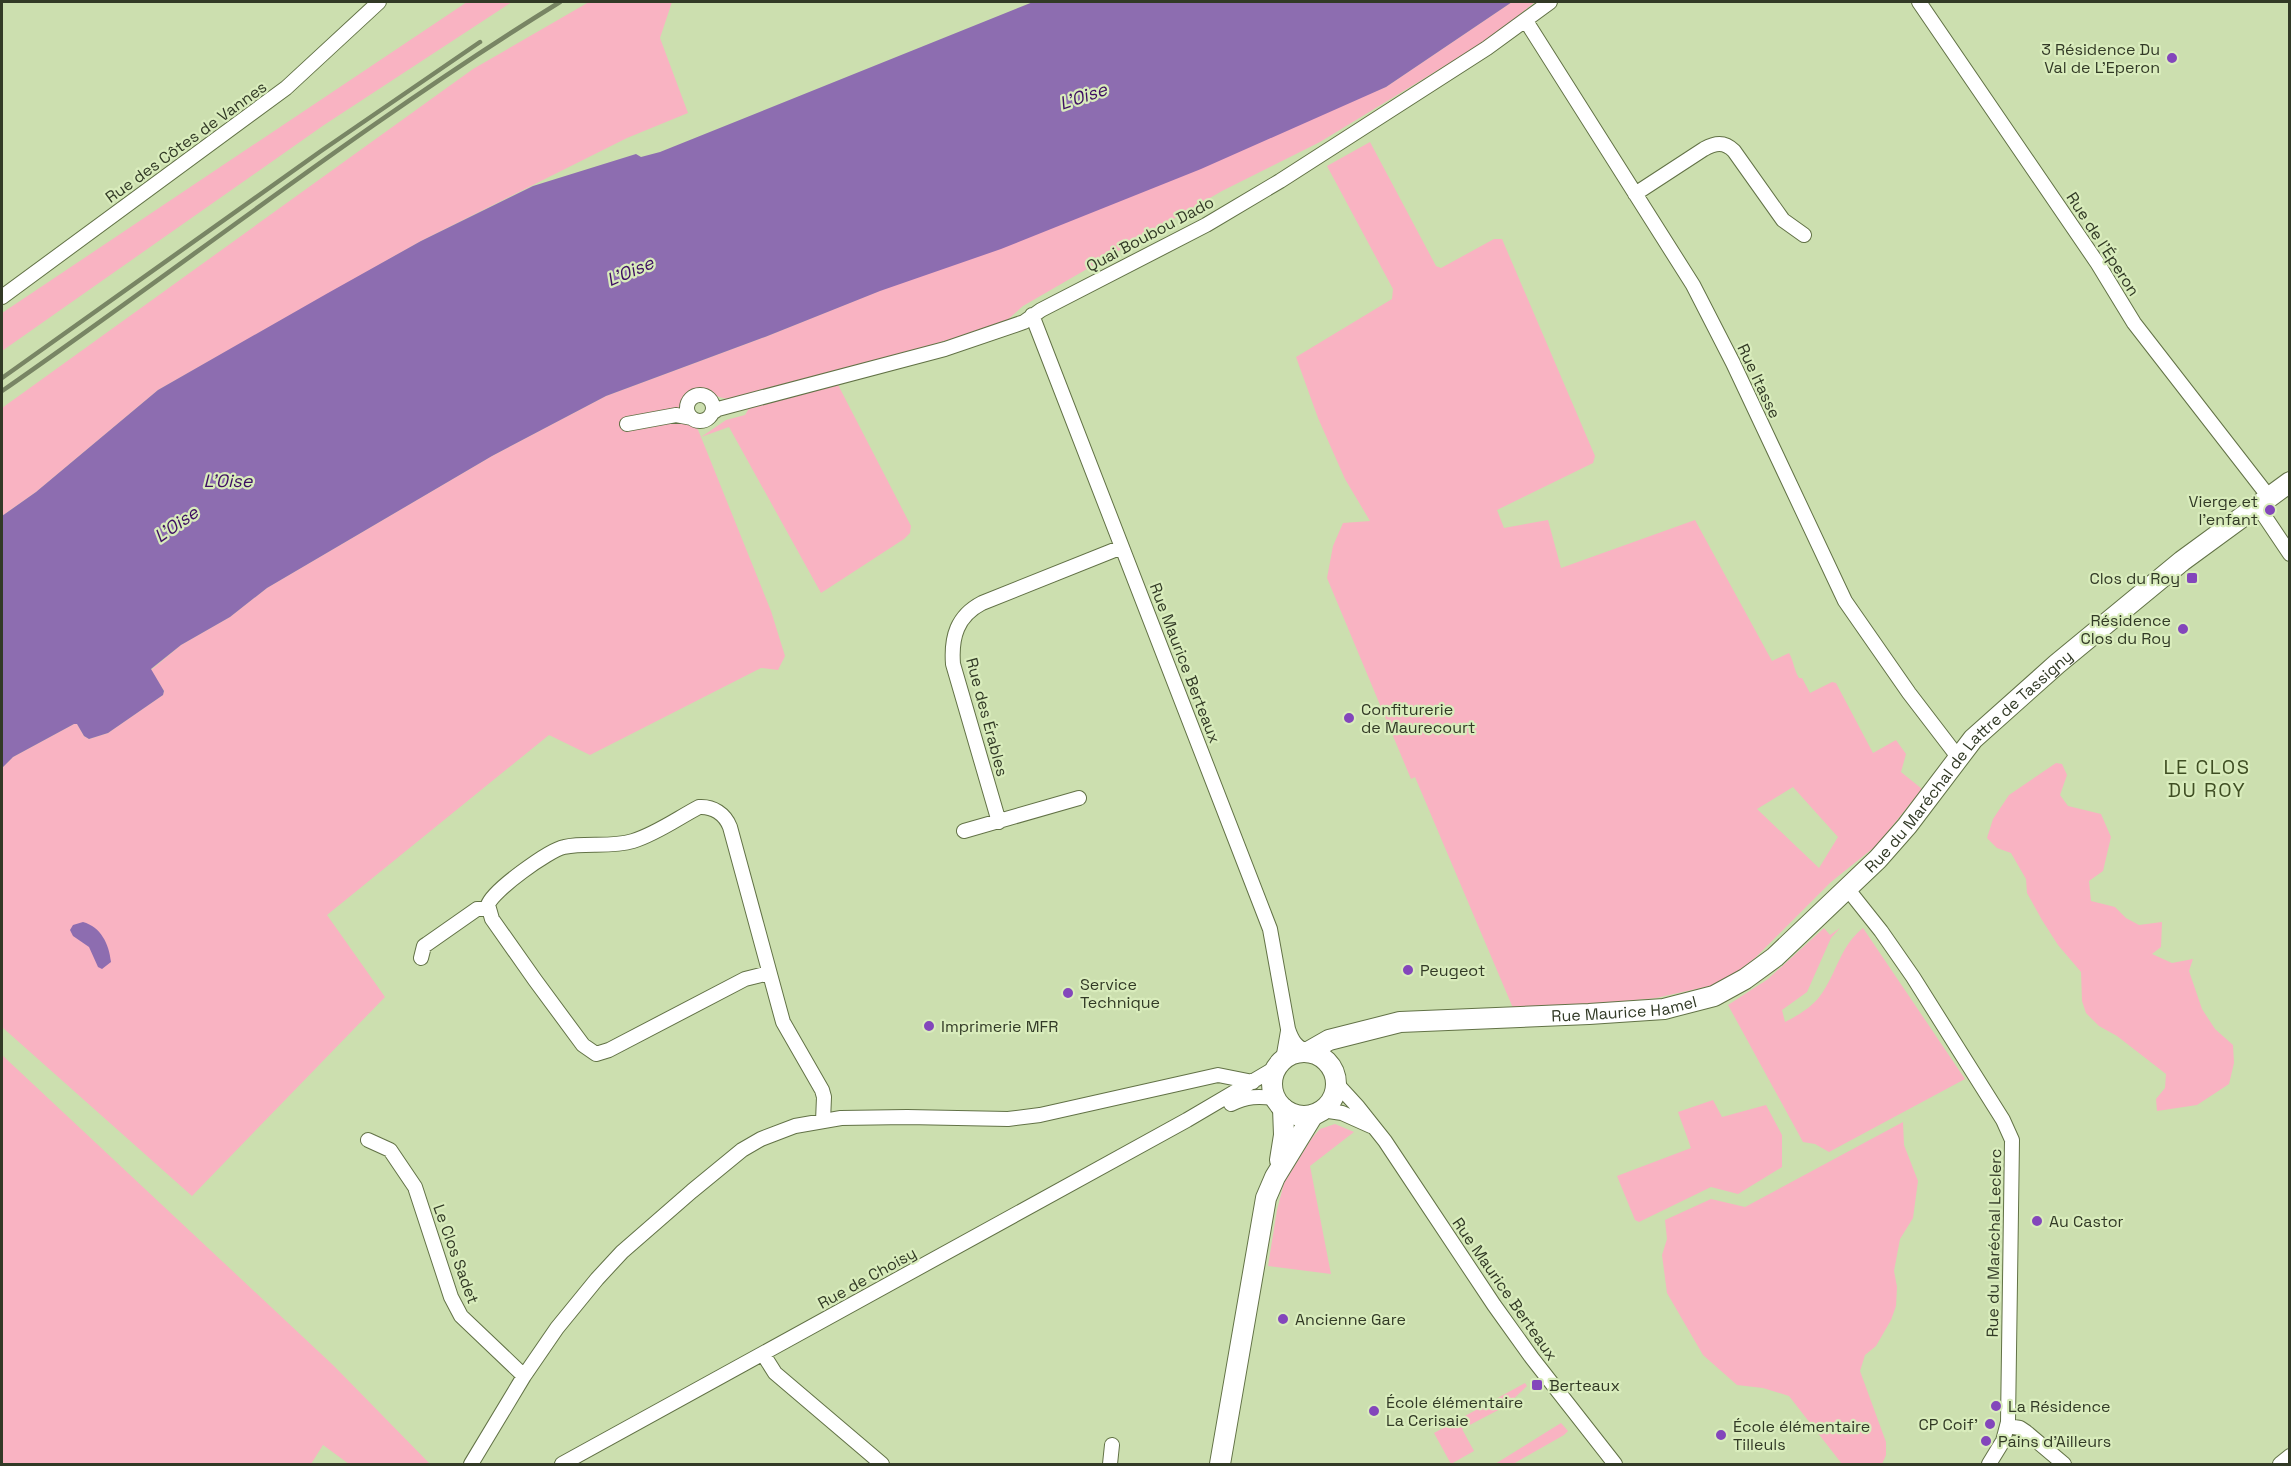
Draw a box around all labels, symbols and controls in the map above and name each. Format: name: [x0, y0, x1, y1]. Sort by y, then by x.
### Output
place label: 3 Résidence Du Val de L'Eperon: [2041, 39, 2160, 78]
marker: 3 Résidence Du Val de L'Eperon: [2165, 51, 2179, 65]
street label: Rue des Côtes de Vannes: [101, 76, 271, 208]
water label: L'Oise: [1056, 77, 1111, 115]
street label: Rue de l'Éperon: [2062, 188, 2144, 300]
street label: Quai Boubou Dado: [1082, 191, 1218, 277]
water label: L'Oise: [603, 250, 658, 291]
street label: Rue Itasse: [1733, 340, 1785, 422]
water label: L’Oise: [204, 469, 254, 492]
place label: Vierge et l'enfant: [2189, 491, 2258, 530]
water label: L'Oise: [149, 500, 204, 547]
marker: Vierge et l'enfant: [2263, 503, 2277, 517]
place label: Clos du Roy: [2089, 568, 2180, 589]
marker: Clos du Roy: [2185, 571, 2199, 585]
street label: Rue Maurice Berteaux: [1145, 580, 1225, 746]
place label: Résidence Clos du Roy: [2080, 610, 2171, 649]
marker: Résidence Clos du Roy: [2176, 622, 2190, 636]
street label: Rue du Maréchal de Lattre de Tassigny: [1860, 645, 2077, 877]
street label: Rue des Érables: [961, 655, 1013, 779]
place label: Confiturerie de Maurecourt: [1361, 699, 1475, 738]
marker: Confiturerie de Maurecourt: [1342, 711, 1356, 725]
district label: LE CLOS DU ROY: [2164, 754, 2250, 803]
place label: Peugeot: [1420, 960, 1485, 981]
marker: Peugeot: [1401, 963, 1415, 977]
place label: Service Technique: [1080, 974, 1160, 1013]
marker: Service Technique: [1061, 986, 1075, 1000]
street label: Rue Maurice Hamel: [1551, 990, 1699, 1026]
place label: Imprimerie MFR: [941, 1016, 1058, 1037]
marker: Imprimerie MFR: [922, 1019, 936, 1033]
street label: Rue du Maréchal Leclerc: [1982, 1148, 2006, 1338]
street label: Le Clos Sadet: [428, 1201, 484, 1307]
place label: Au Castor: [2049, 1211, 2124, 1232]
street label: Rue Maurice Berteaux: [1448, 1213, 1562, 1365]
marker: Au Castor: [2030, 1214, 2044, 1228]
street label: Rue de Choisy: [814, 1242, 920, 1314]
place label: Ancienne Gare: [1295, 1309, 1406, 1330]
marker: Ancienne Gare: [1276, 1312, 1290, 1326]
place label: Berteaux: [1549, 1375, 1620, 1396]
marker: Berteaux: [1530, 1378, 1544, 1392]
place label: École élémentaire La Cerisaie: [1386, 1392, 1523, 1431]
place label: La Résidence: [2008, 1396, 2111, 1417]
marker: La Résidence: [1989, 1399, 2003, 1413]
marker: École élémentaire La Cerisaie: [1367, 1404, 1381, 1418]
place label: CP Coif': [1919, 1414, 1978, 1435]
place label: École élémentaire Tilleuls: [1733, 1416, 1870, 1455]
marker: CP Coif': [1983, 1417, 1997, 1431]
marker: École élémentaire Tilleuls: [1714, 1428, 1728, 1442]
place label: Pains d'Ailleurs: [1998, 1431, 2111, 1452]
marker: Pains d'Ailleurs: [1979, 1434, 1993, 1448]

